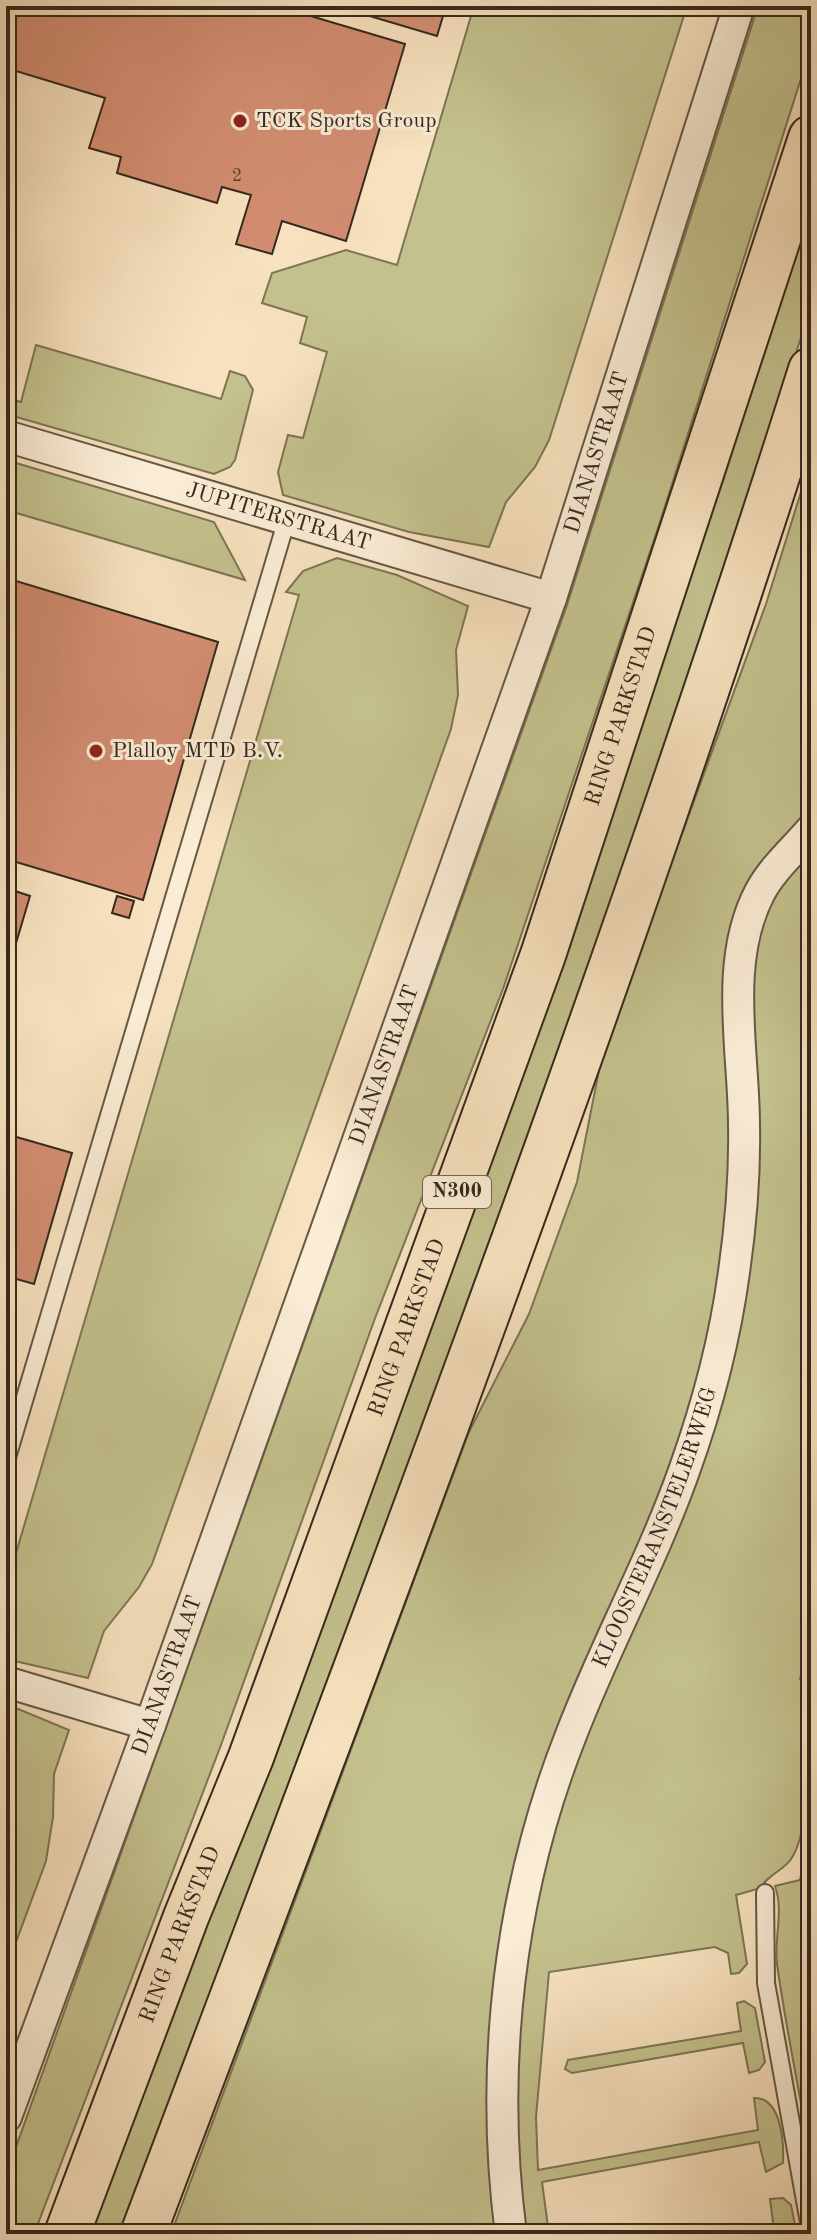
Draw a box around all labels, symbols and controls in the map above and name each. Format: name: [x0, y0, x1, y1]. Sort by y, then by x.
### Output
place label: TCK Sports Group: [256, 110, 437, 132]
marker: TCK Sports Group: [231, 112, 249, 130]
house number: 2: [232, 167, 242, 185]
street label: DIANASTRAAT: [561, 369, 633, 536]
street label: JUPITERSTRAAT: [183, 479, 373, 555]
street label: RING PARKSTAD: [582, 624, 661, 809]
place label: Plalloy MTD B.V.: [112, 740, 283, 762]
marker: Plalloy MTD B.V.: [87, 742, 105, 760]
street label: DIANASTRAAT: [346, 982, 423, 1148]
road number: N300: [423, 1176, 491, 1208]
street label: RING PARKSTAD: [365, 1236, 450, 1420]
street label: KLOOSTERANSTELERWEG: [589, 1385, 721, 1672]
street label: DIANASTRAAT: [129, 1593, 206, 1759]
street label: RING PARKSTAD: [136, 1843, 224, 2026]

